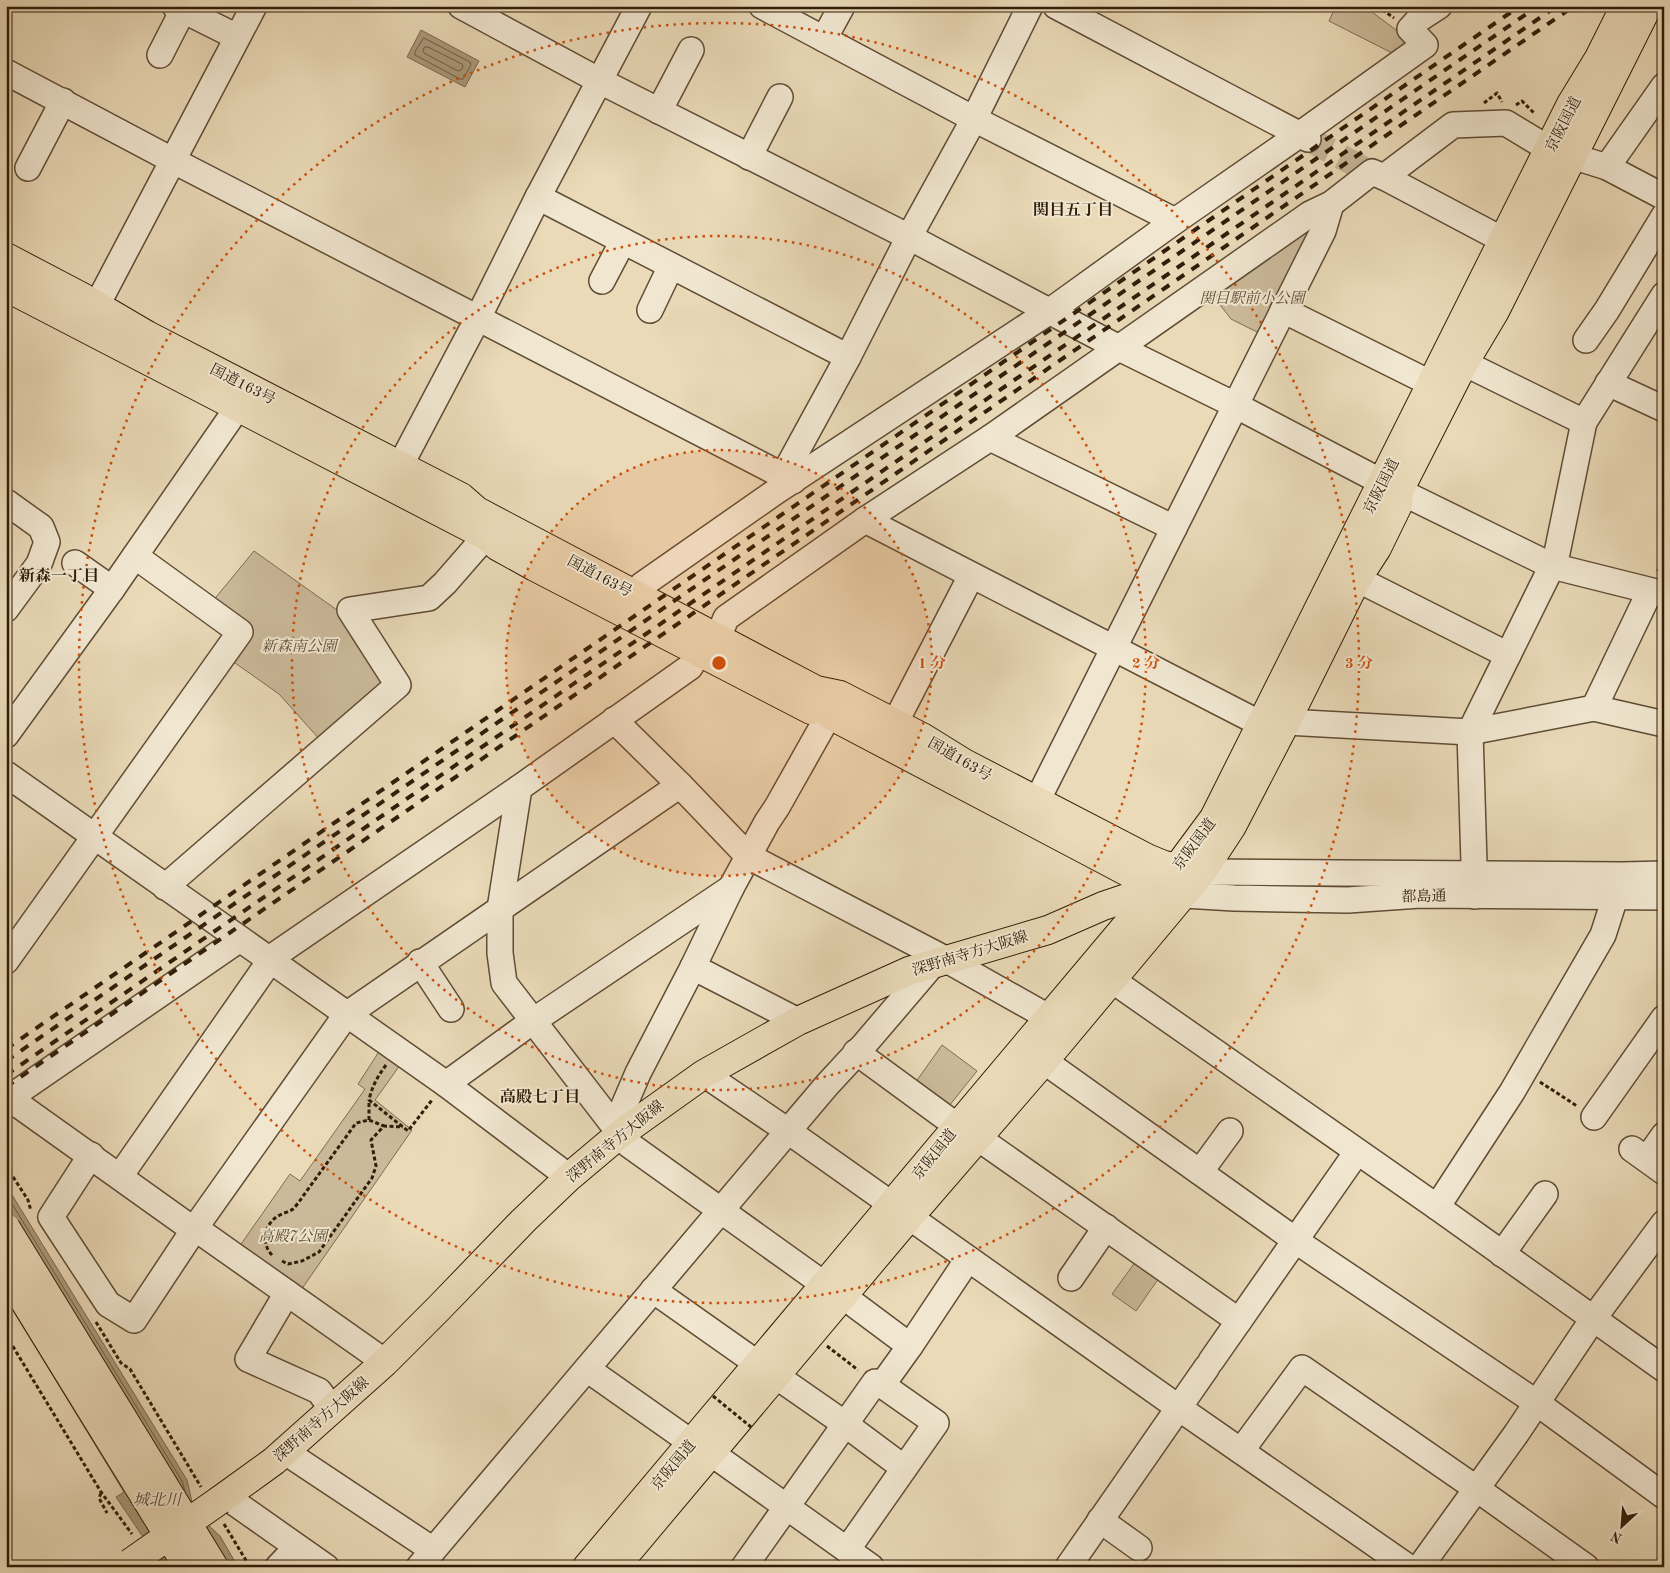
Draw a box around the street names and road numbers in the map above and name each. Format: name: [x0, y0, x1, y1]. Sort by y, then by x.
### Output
street label: 京阪国道: [1542, 94, 1585, 155]
street label: 国道163号: [207, 361, 278, 408]
street label: 京阪国道: [1360, 456, 1403, 517]
street label: 国道163号: [564, 552, 635, 601]
street label: 国道163号: [925, 734, 995, 785]
street label: 京阪国道: [1170, 815, 1219, 873]
street label: 都島通: [1401, 888, 1447, 905]
street label: 深野南寺方大阪線: [910, 928, 1030, 979]
street label: 深野南寺方大阪線: [563, 1097, 667, 1186]
street label: 京阪国道: [909, 1126, 960, 1183]
street label: 深野南寺方大阪線: [270, 1374, 372, 1465]
street label: 京阪国道: [648, 1437, 699, 1494]

